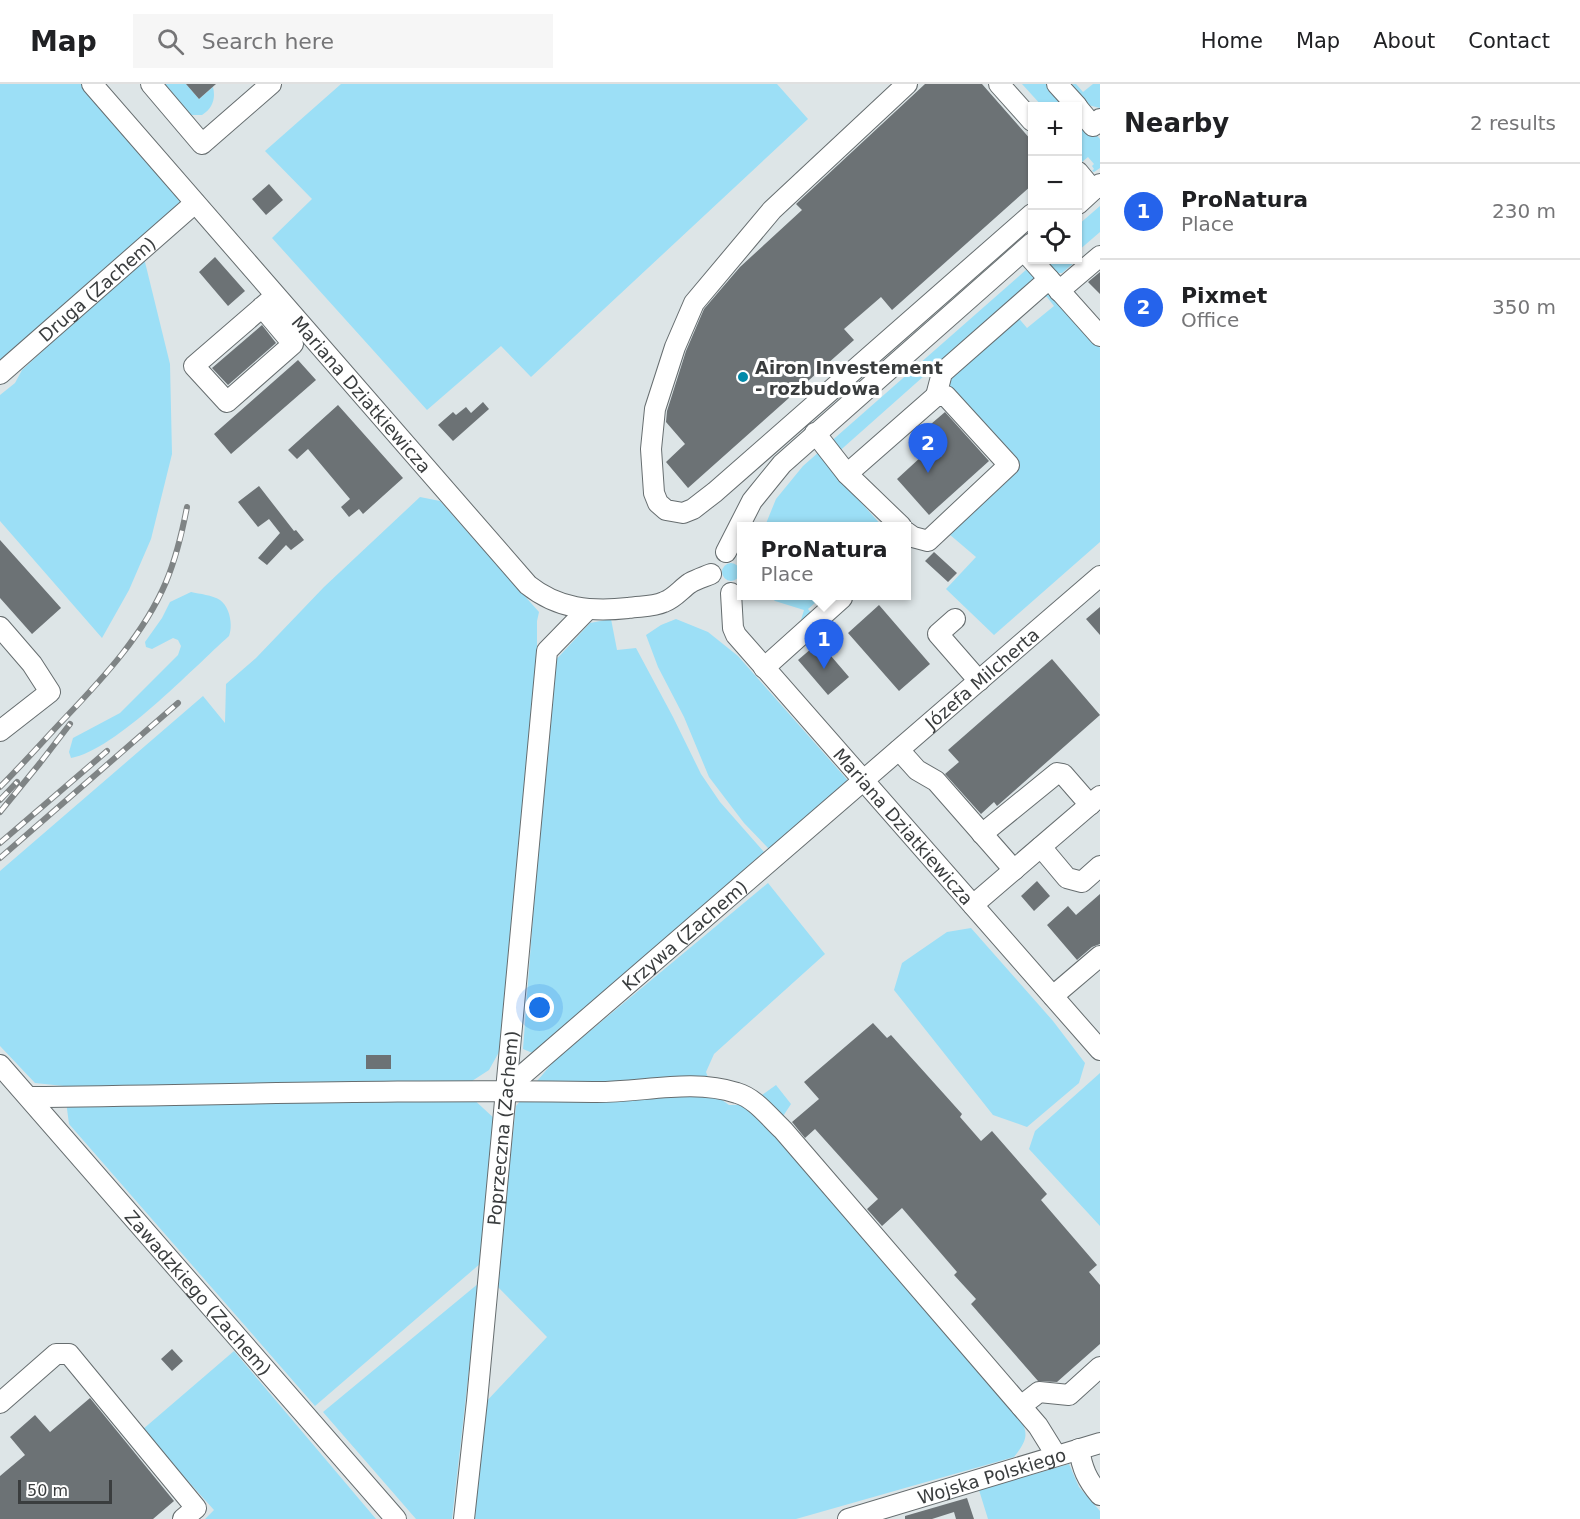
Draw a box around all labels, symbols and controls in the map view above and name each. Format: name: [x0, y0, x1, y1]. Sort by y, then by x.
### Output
search box: [133, 14, 553, 68]
text: Map: [30, 25, 97, 58]
icon: search: [154, 25, 187, 58]
text: Search here: [202, 29, 334, 54]
text: Home: [1201, 29, 1263, 53]
text: Map: [1296, 29, 1340, 53]
text: About: [1373, 29, 1435, 53]
text: Contact: [1468, 29, 1550, 53]
map controls: [1028, 102, 1082, 264]
button: +: [1028, 102, 1082, 156]
text: Nearby: [1124, 108, 1229, 138]
text: 2 results: [1470, 111, 1556, 135]
button: −: [1028, 156, 1082, 210]
text: ProNatura: [1181, 187, 1308, 212]
text: 1: [1137, 199, 1150, 223]
text: 230 m: [1492, 199, 1556, 223]
button: locate: [1028, 210, 1082, 264]
text: Place: [1181, 212, 1234, 236]
street label: Druga (Zachem): [34, 232, 160, 346]
text: Pixmet: [1181, 283, 1267, 308]
text: 2: [1137, 295, 1150, 319]
text: 350 m: [1492, 295, 1556, 319]
text: Office: [1181, 308, 1239, 332]
street label: Mariana Dziatkiewicza: [288, 311, 436, 477]
place label: Airon Investement - rozbudowa: [755, 357, 943, 399]
marker: Airon Investement - rozbudowa: [736, 370, 750, 384]
pin: 2: [908, 424, 948, 473]
popup: [737, 522, 911, 600]
text: ProNatura: [760, 537, 888, 562]
text: Place: [760, 562, 814, 586]
pin: 1: [804, 620, 844, 669]
street label: Józefa Milcherta: [920, 623, 1043, 734]
street label: Mariana Dziatkiewicza: [829, 744, 978, 909]
street label: Krzywa (Zachem): [618, 875, 751, 995]
your location: [525, 993, 554, 1022]
street label: Poprzeczna (Zachem): [483, 1030, 522, 1226]
street label: Zawadzkiego (Zachem): [121, 1206, 276, 1379]
street label: Wojska Polskiego: [915, 1443, 1068, 1508]
scale bar: [18, 1477, 112, 1504]
text: 50 m: [27, 1481, 68, 1500]

